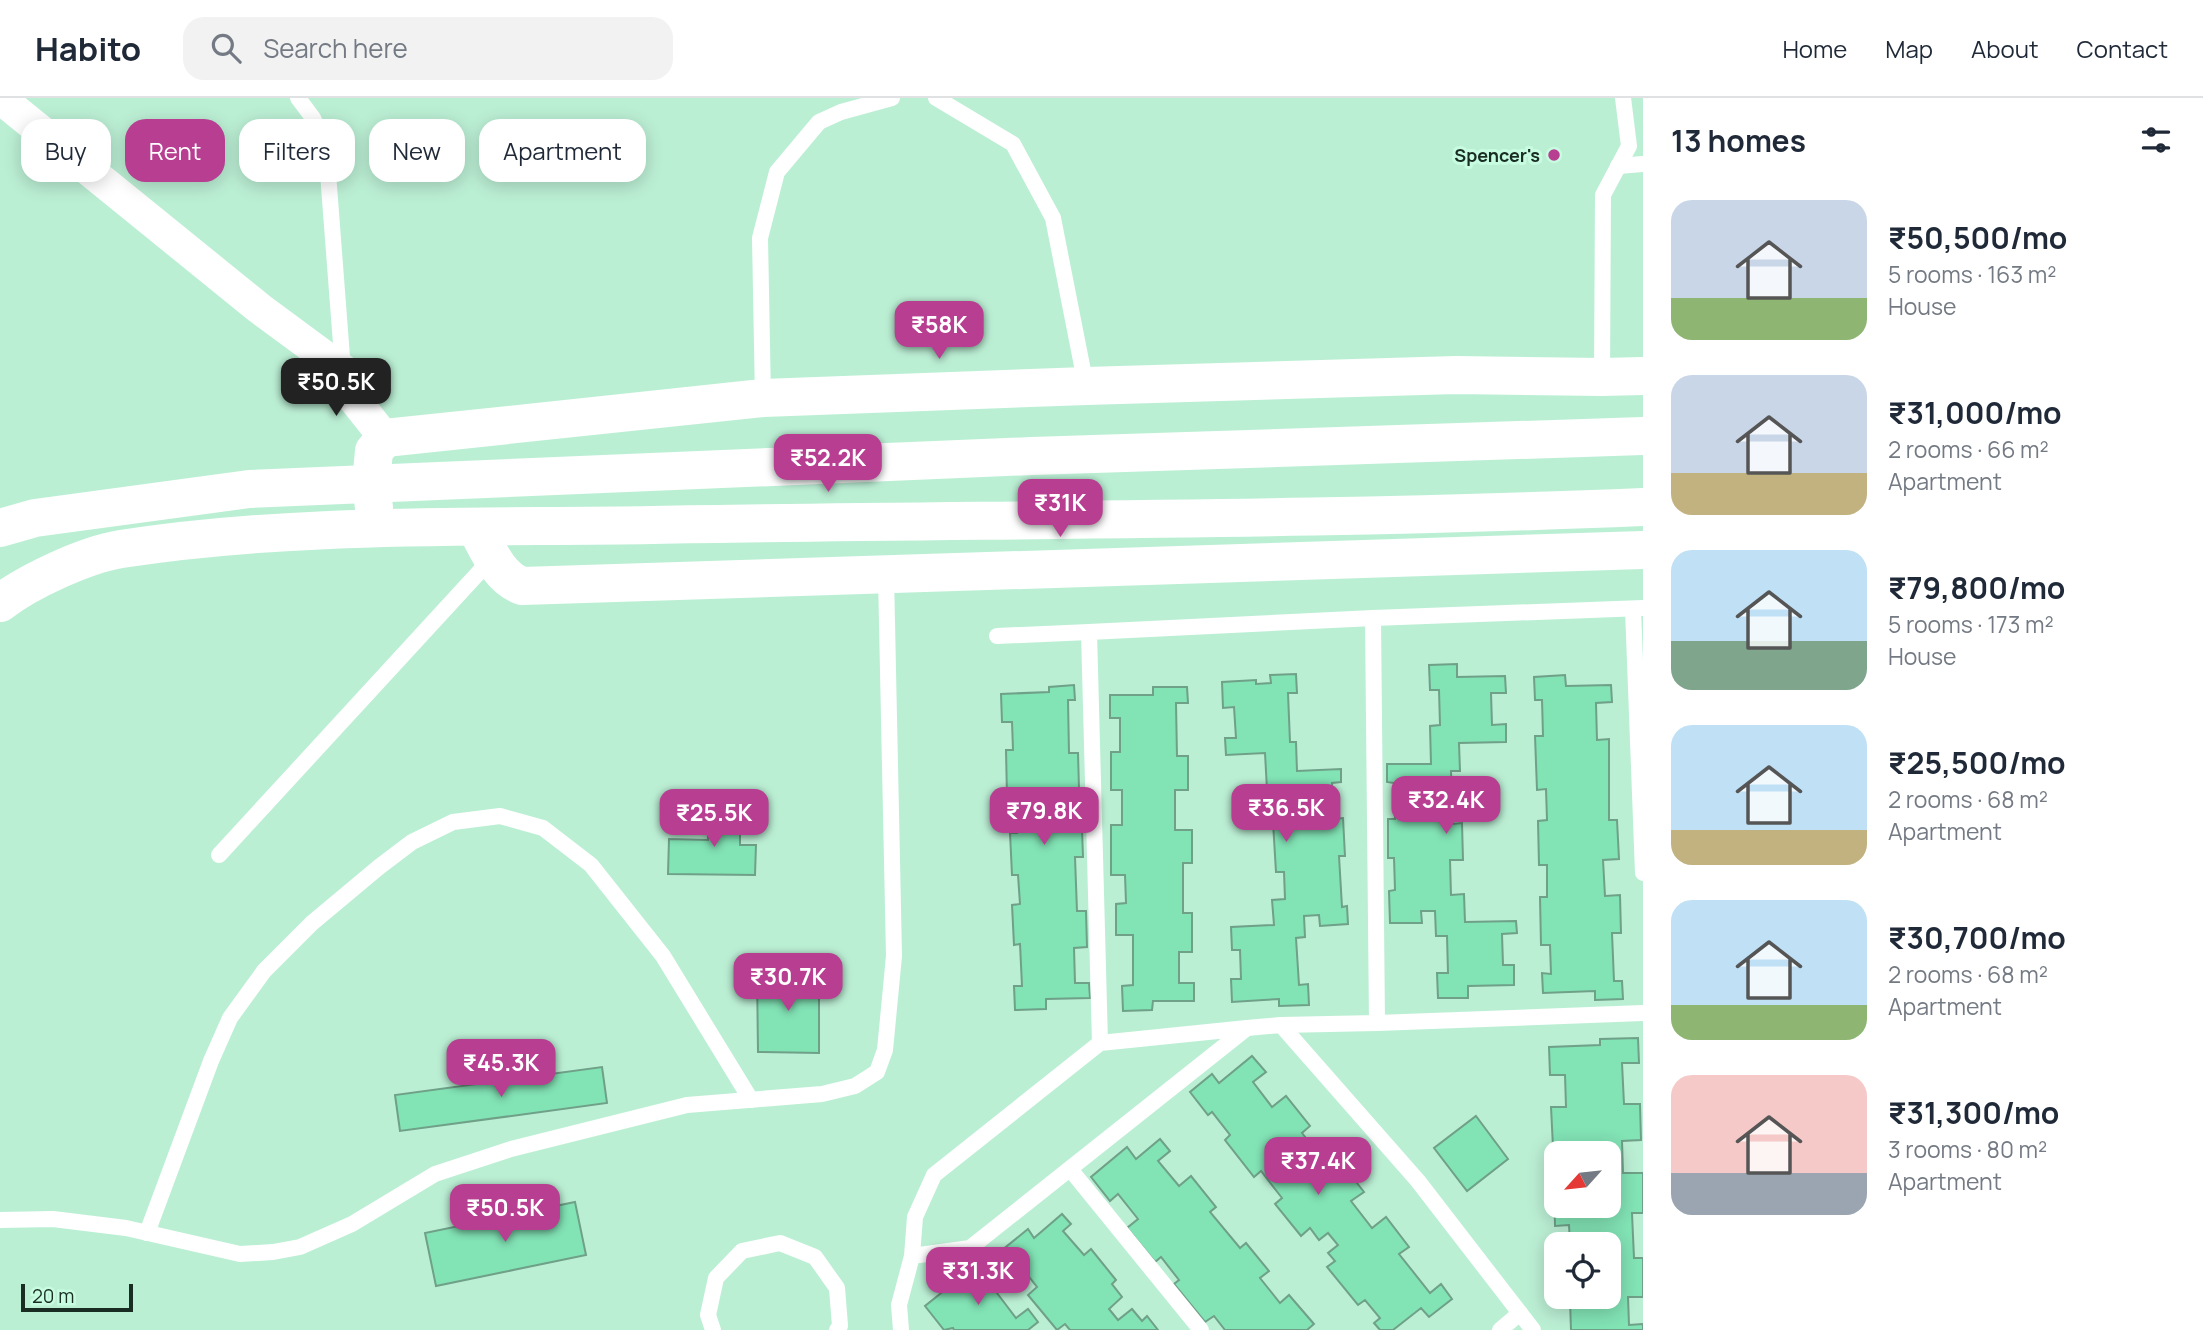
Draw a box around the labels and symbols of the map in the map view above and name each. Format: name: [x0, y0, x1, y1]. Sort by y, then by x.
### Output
place label: Spencer's: [1454, 143, 1540, 167]
marker: Spencer's: [1546, 147, 1562, 163]
pin: ₹58K: [898, 302, 980, 361]
pin: ₹50.5K: [279, 358, 393, 418]
pin: ₹52.2K: [771, 434, 885, 494]
pin: ₹31K: [1019, 480, 1101, 539]
pin: ₹32.4K: [1389, 776, 1503, 836]
pin: ₹36.5K: [1229, 784, 1343, 844]
pin: ₹79.8K: [987, 788, 1101, 847]
pin: ₹25.5K: [657, 790, 771, 849]
pin: ₹30.7K: [731, 954, 845, 1013]
pin: ₹45.3K: [444, 1040, 558, 1099]
pin: ₹37.4K: [1261, 1138, 1375, 1197]
north arrow: [1544, 1141, 1620, 1218]
pin: ₹50.5K: [448, 1184, 562, 1244]
pin: ₹31.3K: [921, 1248, 1035, 1307]
scale bar: [21, 1281, 133, 1313]

